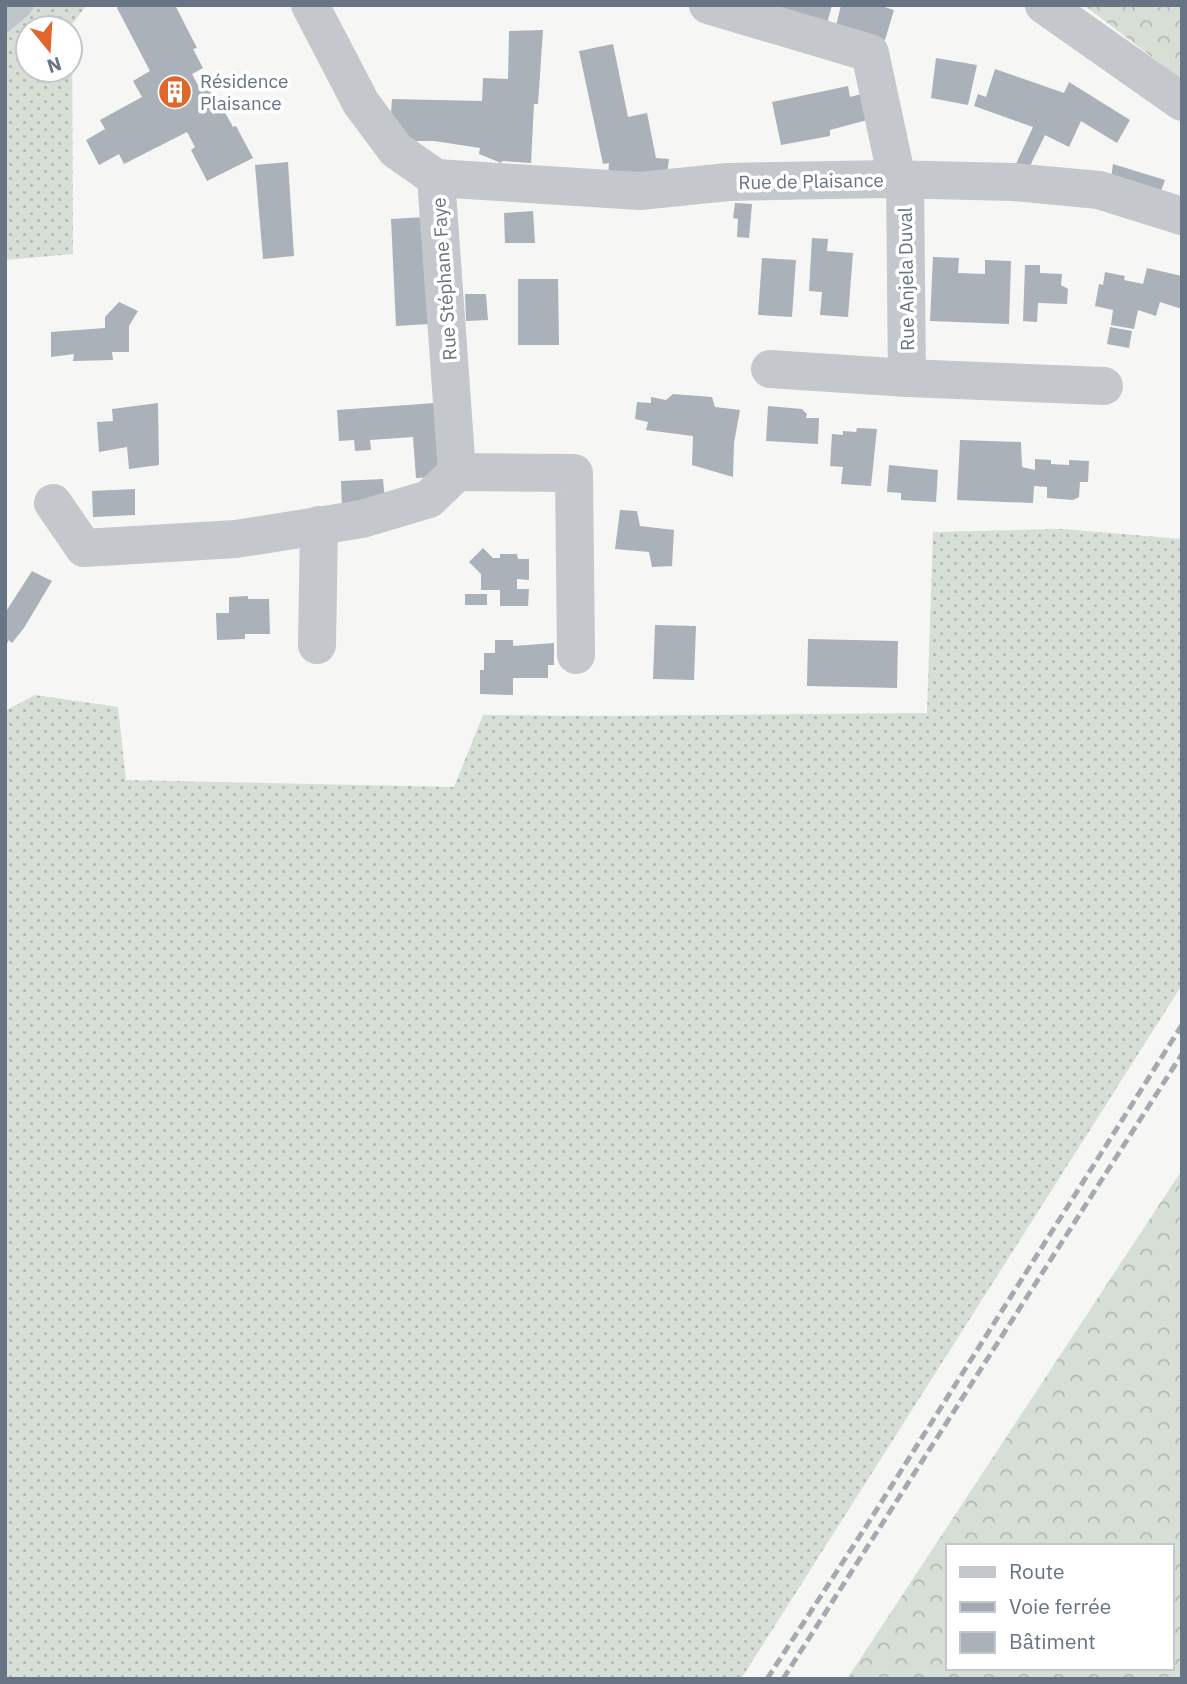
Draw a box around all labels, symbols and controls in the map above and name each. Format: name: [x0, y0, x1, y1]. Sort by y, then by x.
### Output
north arrow: [14, 14, 84, 84]
text: N: [44, 52, 65, 79]
place label: Résidence Plaisance: [200, 69, 288, 115]
building icon: Résidence Plaisance: [156, 73, 194, 111]
street label: Rue de Plaisance: [738, 168, 884, 194]
street label: Rue Stéphane Faye: [426, 197, 462, 361]
street label: Rue Anjela Duval: [893, 207, 919, 351]
legend: [946, 1544, 1173, 1670]
text: Route: [1009, 1557, 1065, 1585]
text: Voie ferrée: [1009, 1592, 1111, 1620]
text: Bâtiment: [1009, 1627, 1096, 1655]

